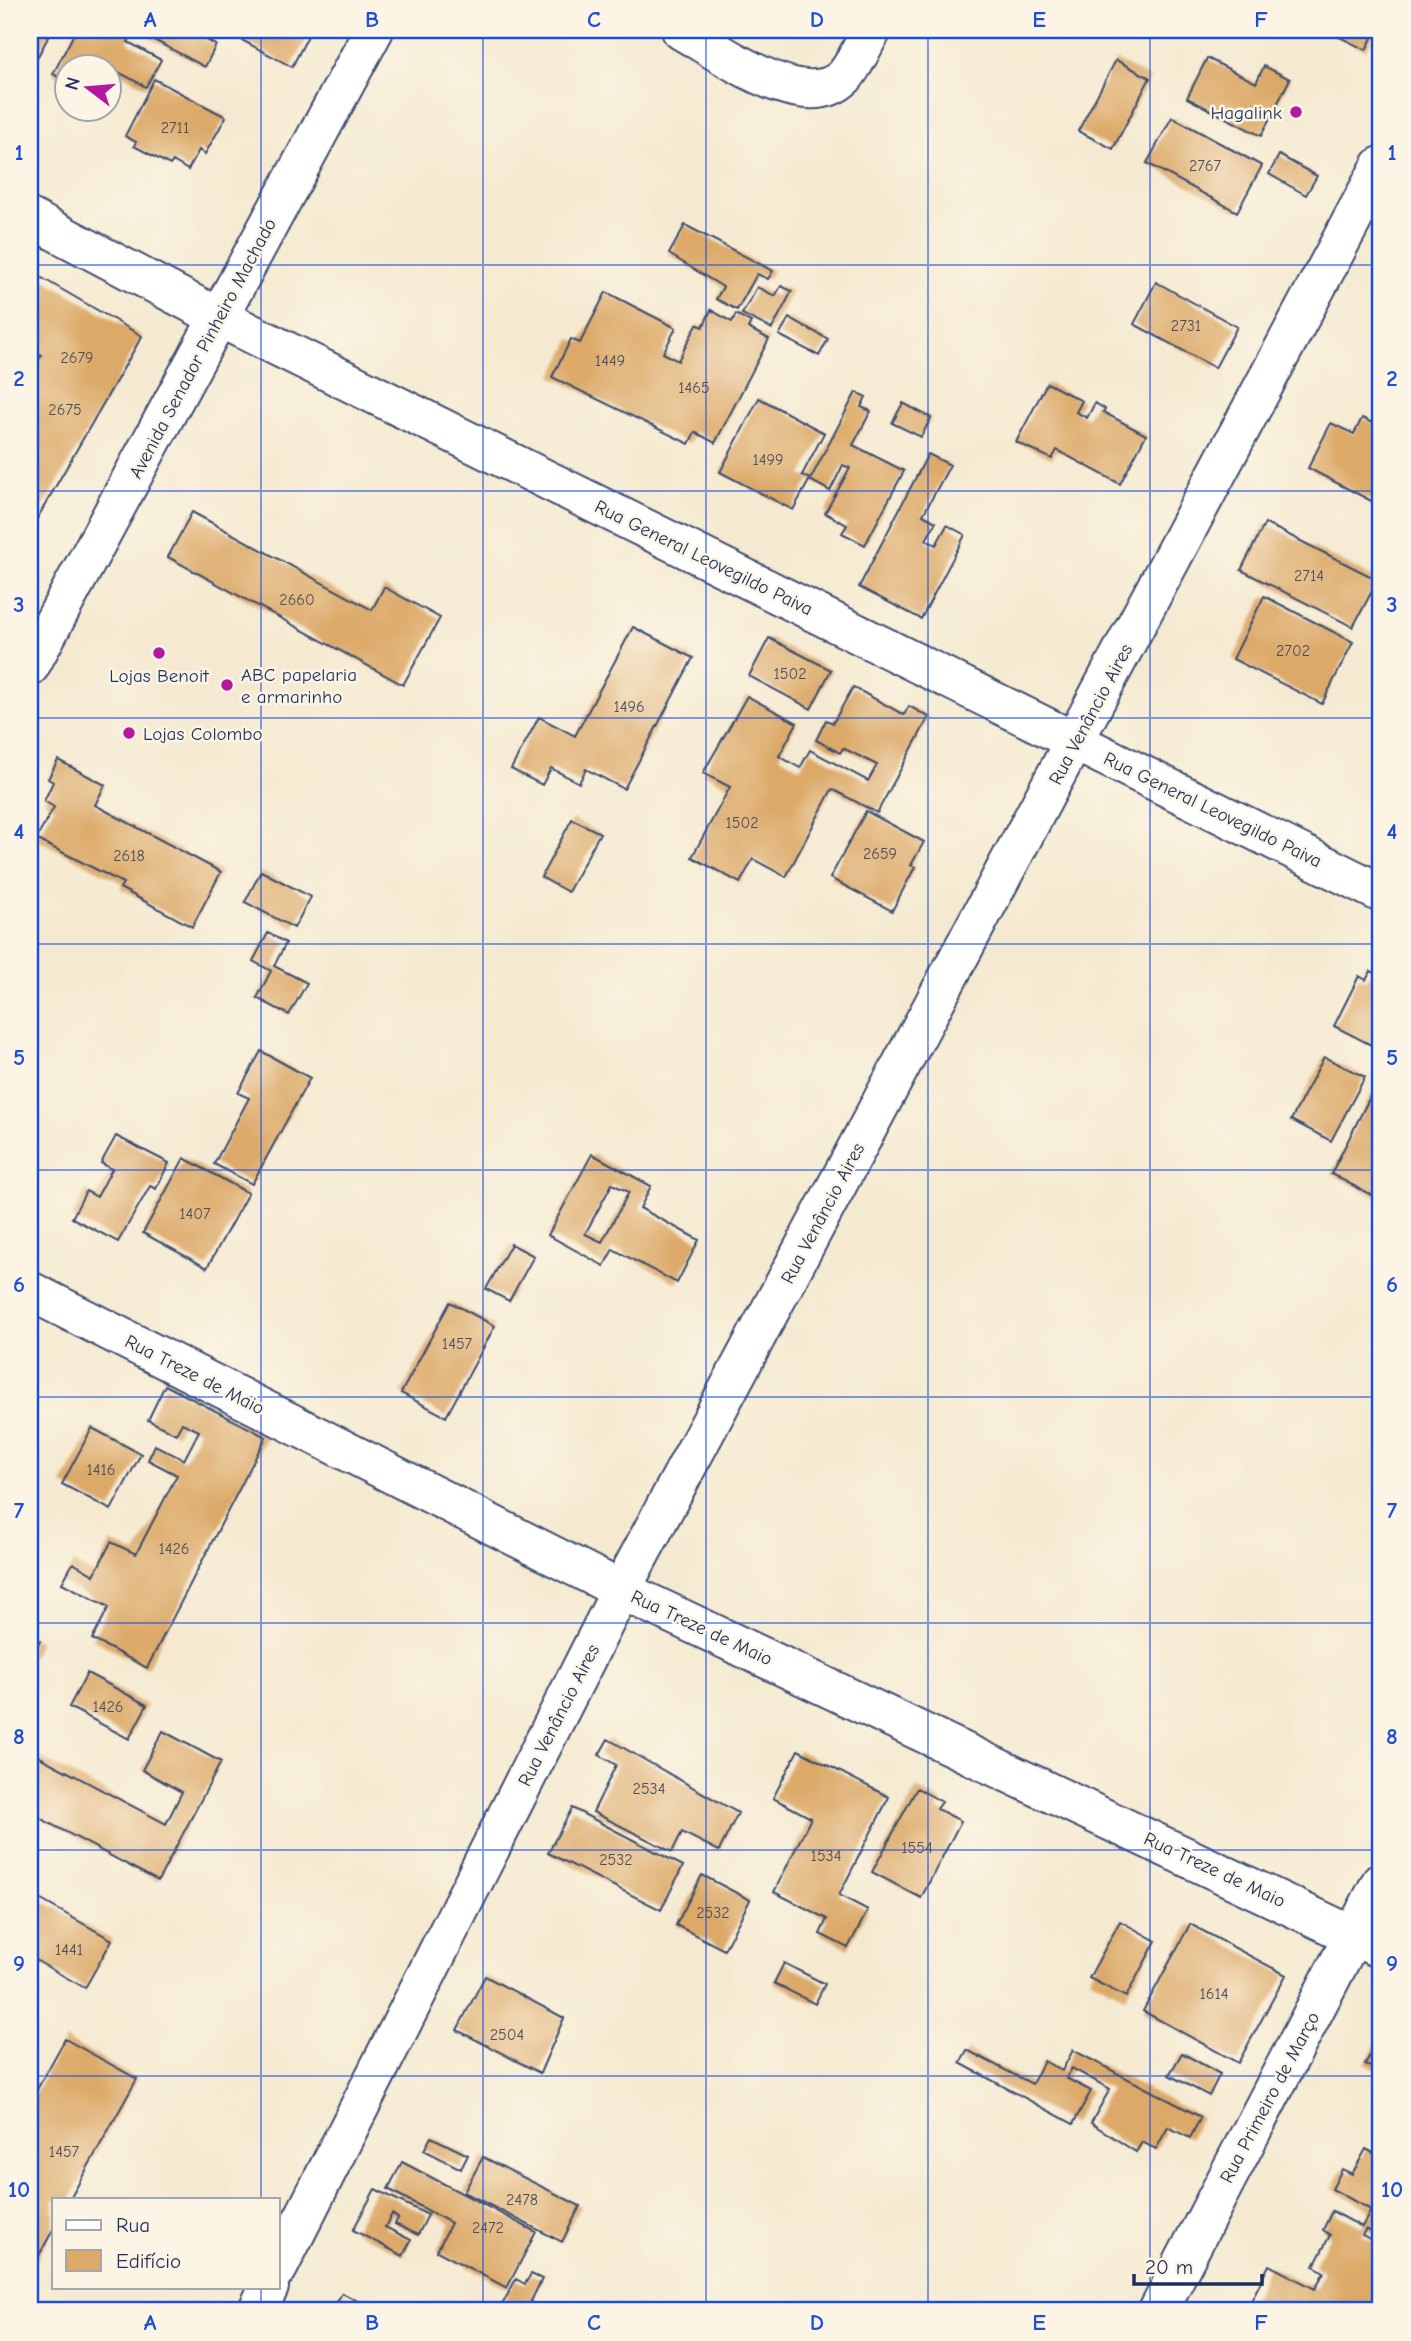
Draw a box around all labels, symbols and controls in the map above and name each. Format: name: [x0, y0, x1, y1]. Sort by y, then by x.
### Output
text: A: [144, 6, 157, 33]
text: B: [365, 6, 379, 33]
text: C: [587, 6, 601, 33]
text: D: [810, 6, 824, 33]
text: E: [1032, 6, 1046, 33]
text: F: [1254, 6, 1268, 33]
north arrow: [52, 52, 122, 122]
text: N: [60, 75, 85, 93]
place label: Hagalink: [1210, 102, 1283, 124]
marker: Hagalink: [1288, 104, 1304, 120]
house number: 2711: [161, 119, 189, 137]
text: 1: [14, 139, 24, 166]
text: 1: [1387, 139, 1397, 166]
house number: 2767: [1189, 157, 1221, 175]
street label: Avenida Senador Pinheiro Machado: [125, 215, 281, 482]
house number: 2731: [1171, 317, 1201, 335]
house number: 2679: [60, 349, 94, 367]
house number: 1449: [595, 352, 625, 370]
text: 2: [13, 365, 25, 392]
text: 2: [1386, 365, 1398, 392]
house number: 1465: [678, 379, 710, 397]
house number: 2675: [48, 401, 82, 419]
house number: 1499: [752, 451, 784, 469]
street label: Rua General Leovegildo Paiva: [591, 495, 816, 620]
house number: 2714: [1294, 567, 1324, 585]
text: 3: [13, 591, 25, 618]
house number: 2660: [279, 591, 315, 609]
text: 3: [1386, 591, 1398, 618]
street label: Rua Venâncio Aires: [1044, 640, 1137, 789]
house number: 2702: [1276, 642, 1310, 660]
marker: Lojas Benoit: [151, 645, 167, 661]
place label: ABC papelaria e armarinho: [241, 664, 357, 708]
place label: Lojas Benoit: [109, 665, 209, 687]
house number: 1502: [773, 665, 807, 683]
marker: ABC papelaria e armarinho: [219, 677, 235, 693]
house number: 1496: [613, 698, 645, 716]
place label: Lojas Colombo: [143, 723, 263, 745]
marker: Lojas Colombo: [121, 725, 137, 741]
street label: Rua General Leovegildo Paiva: [1100, 747, 1325, 872]
house number: 1502: [725, 814, 759, 832]
text: 4: [14, 818, 25, 845]
text: 4: [1387, 818, 1398, 845]
house number: 2659: [863, 845, 897, 863]
house number: 2618: [113, 847, 145, 865]
text: 5: [13, 1044, 25, 1071]
text: 5: [1386, 1044, 1398, 1071]
street label: Rua Venâncio Aires: [776, 1139, 869, 1288]
house number: 1407: [179, 1205, 211, 1223]
text: 6: [13, 1271, 25, 1298]
text: 6: [1386, 1271, 1398, 1298]
street label: Rua Treze de Maio: [121, 1330, 268, 1420]
house number: 1457: [442, 1335, 473, 1353]
house number: 1416: [86, 1461, 116, 1479]
text: 7: [14, 1497, 25, 1524]
text: 7: [1387, 1497, 1398, 1524]
house number: 1426: [158, 1540, 190, 1558]
street label: Rua Treze de Maio: [627, 1585, 776, 1670]
street label: Rua Venâncio Aires: [514, 1641, 604, 1790]
house number: 1426: [92, 1698, 124, 1716]
text: 8: [13, 1723, 25, 1750]
text: 8: [1386, 1723, 1398, 1750]
house number: 2534: [633, 1780, 665, 1798]
street label: Rua Treze de Maio: [1140, 1827, 1289, 1912]
house number: 1554: [901, 1839, 933, 1857]
house number: 1534: [811, 1847, 841, 1865]
house number: 2532: [599, 1851, 633, 1869]
house number: 2532: [696, 1904, 730, 1922]
house number: 1441: [55, 1941, 83, 1959]
text: 9: [13, 1950, 25, 1977]
text: 9: [1386, 1950, 1398, 1977]
house number: 1614: [1199, 1985, 1229, 2003]
street label: Rua Primeiro de Março: [1215, 2008, 1324, 2187]
house number: 2504: [490, 2026, 524, 2044]
house number: 1457: [49, 2143, 80, 2161]
text: 10: [8, 2176, 30, 2203]
text: 10: [1381, 2176, 1403, 2203]
house number: 2478: [506, 2191, 538, 2209]
legend: [52, 2198, 280, 2288]
text: Rua: [116, 2213, 150, 2237]
house number: 2472: [472, 2219, 504, 2237]
scale bar: [1134, 2243, 1262, 2287]
text: Edifício: [116, 2249, 181, 2273]
text: 20 m: [1145, 2255, 1193, 2279]
text: A: [144, 2309, 157, 2336]
text: B: [365, 2309, 379, 2336]
text: C: [587, 2309, 601, 2336]
text: D: [810, 2309, 824, 2336]
text: E: [1032, 2309, 1046, 2336]
text: F: [1254, 2309, 1268, 2336]

